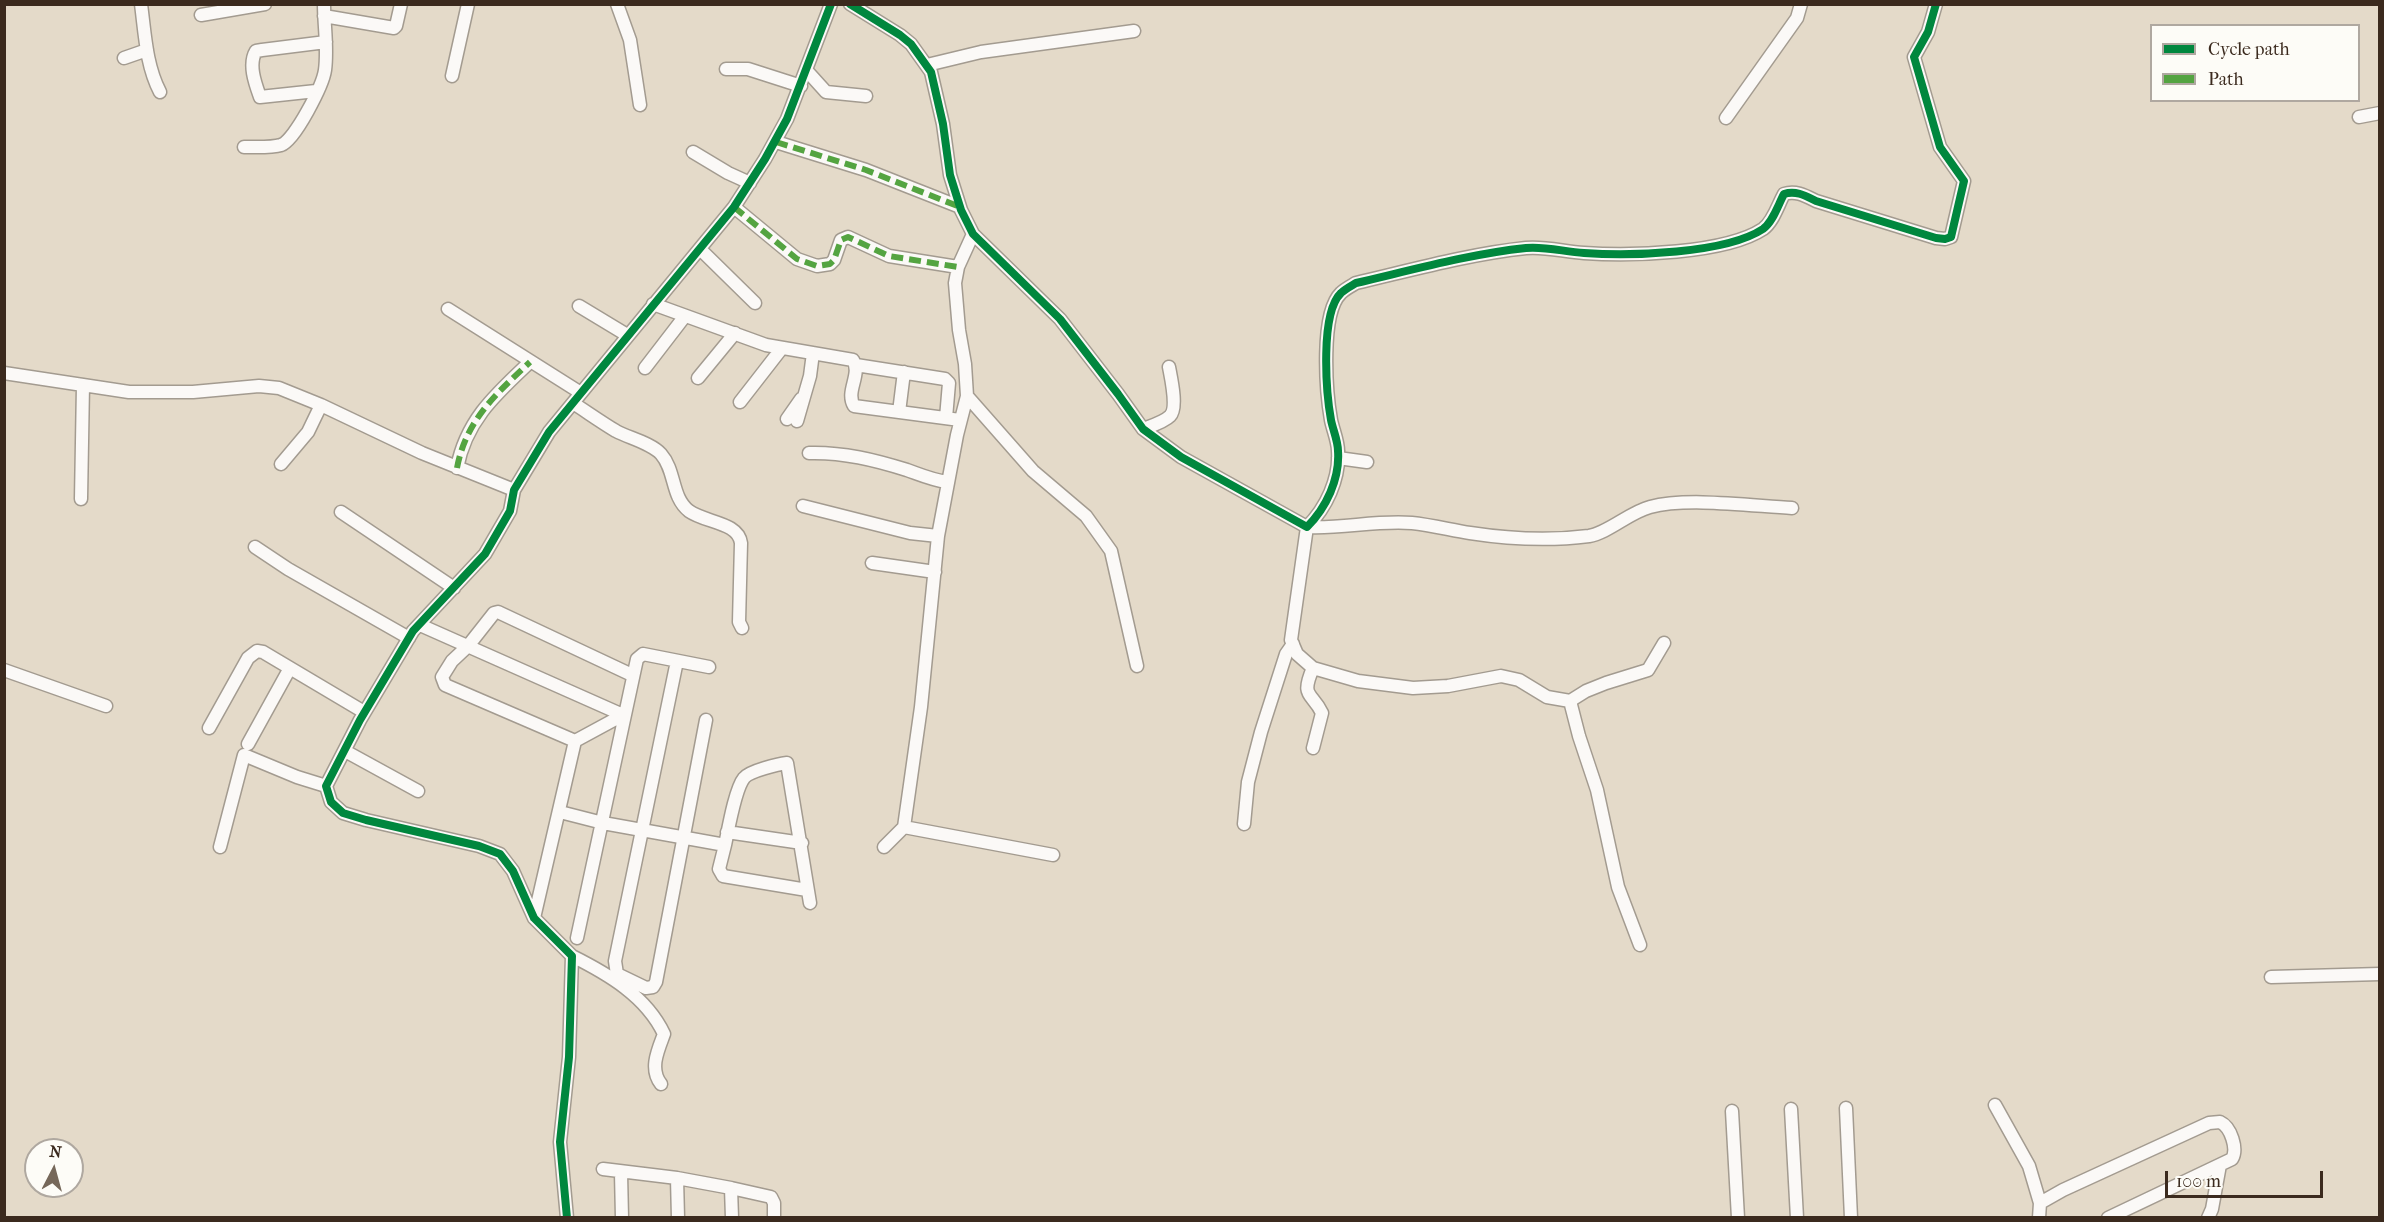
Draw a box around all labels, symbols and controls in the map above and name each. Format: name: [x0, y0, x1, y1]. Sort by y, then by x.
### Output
legend: [2150, 24, 2360, 102]
text: Cycle path: [2208, 39, 2289, 60]
text: Path: [2208, 69, 2244, 90]
north arrow: [24, 1138, 84, 1198]
text: N: [49, 1142, 63, 1162]
scale bar: [2168, 1159, 2326, 1197]
text: 100 m: [2176, 1171, 2221, 1192]

